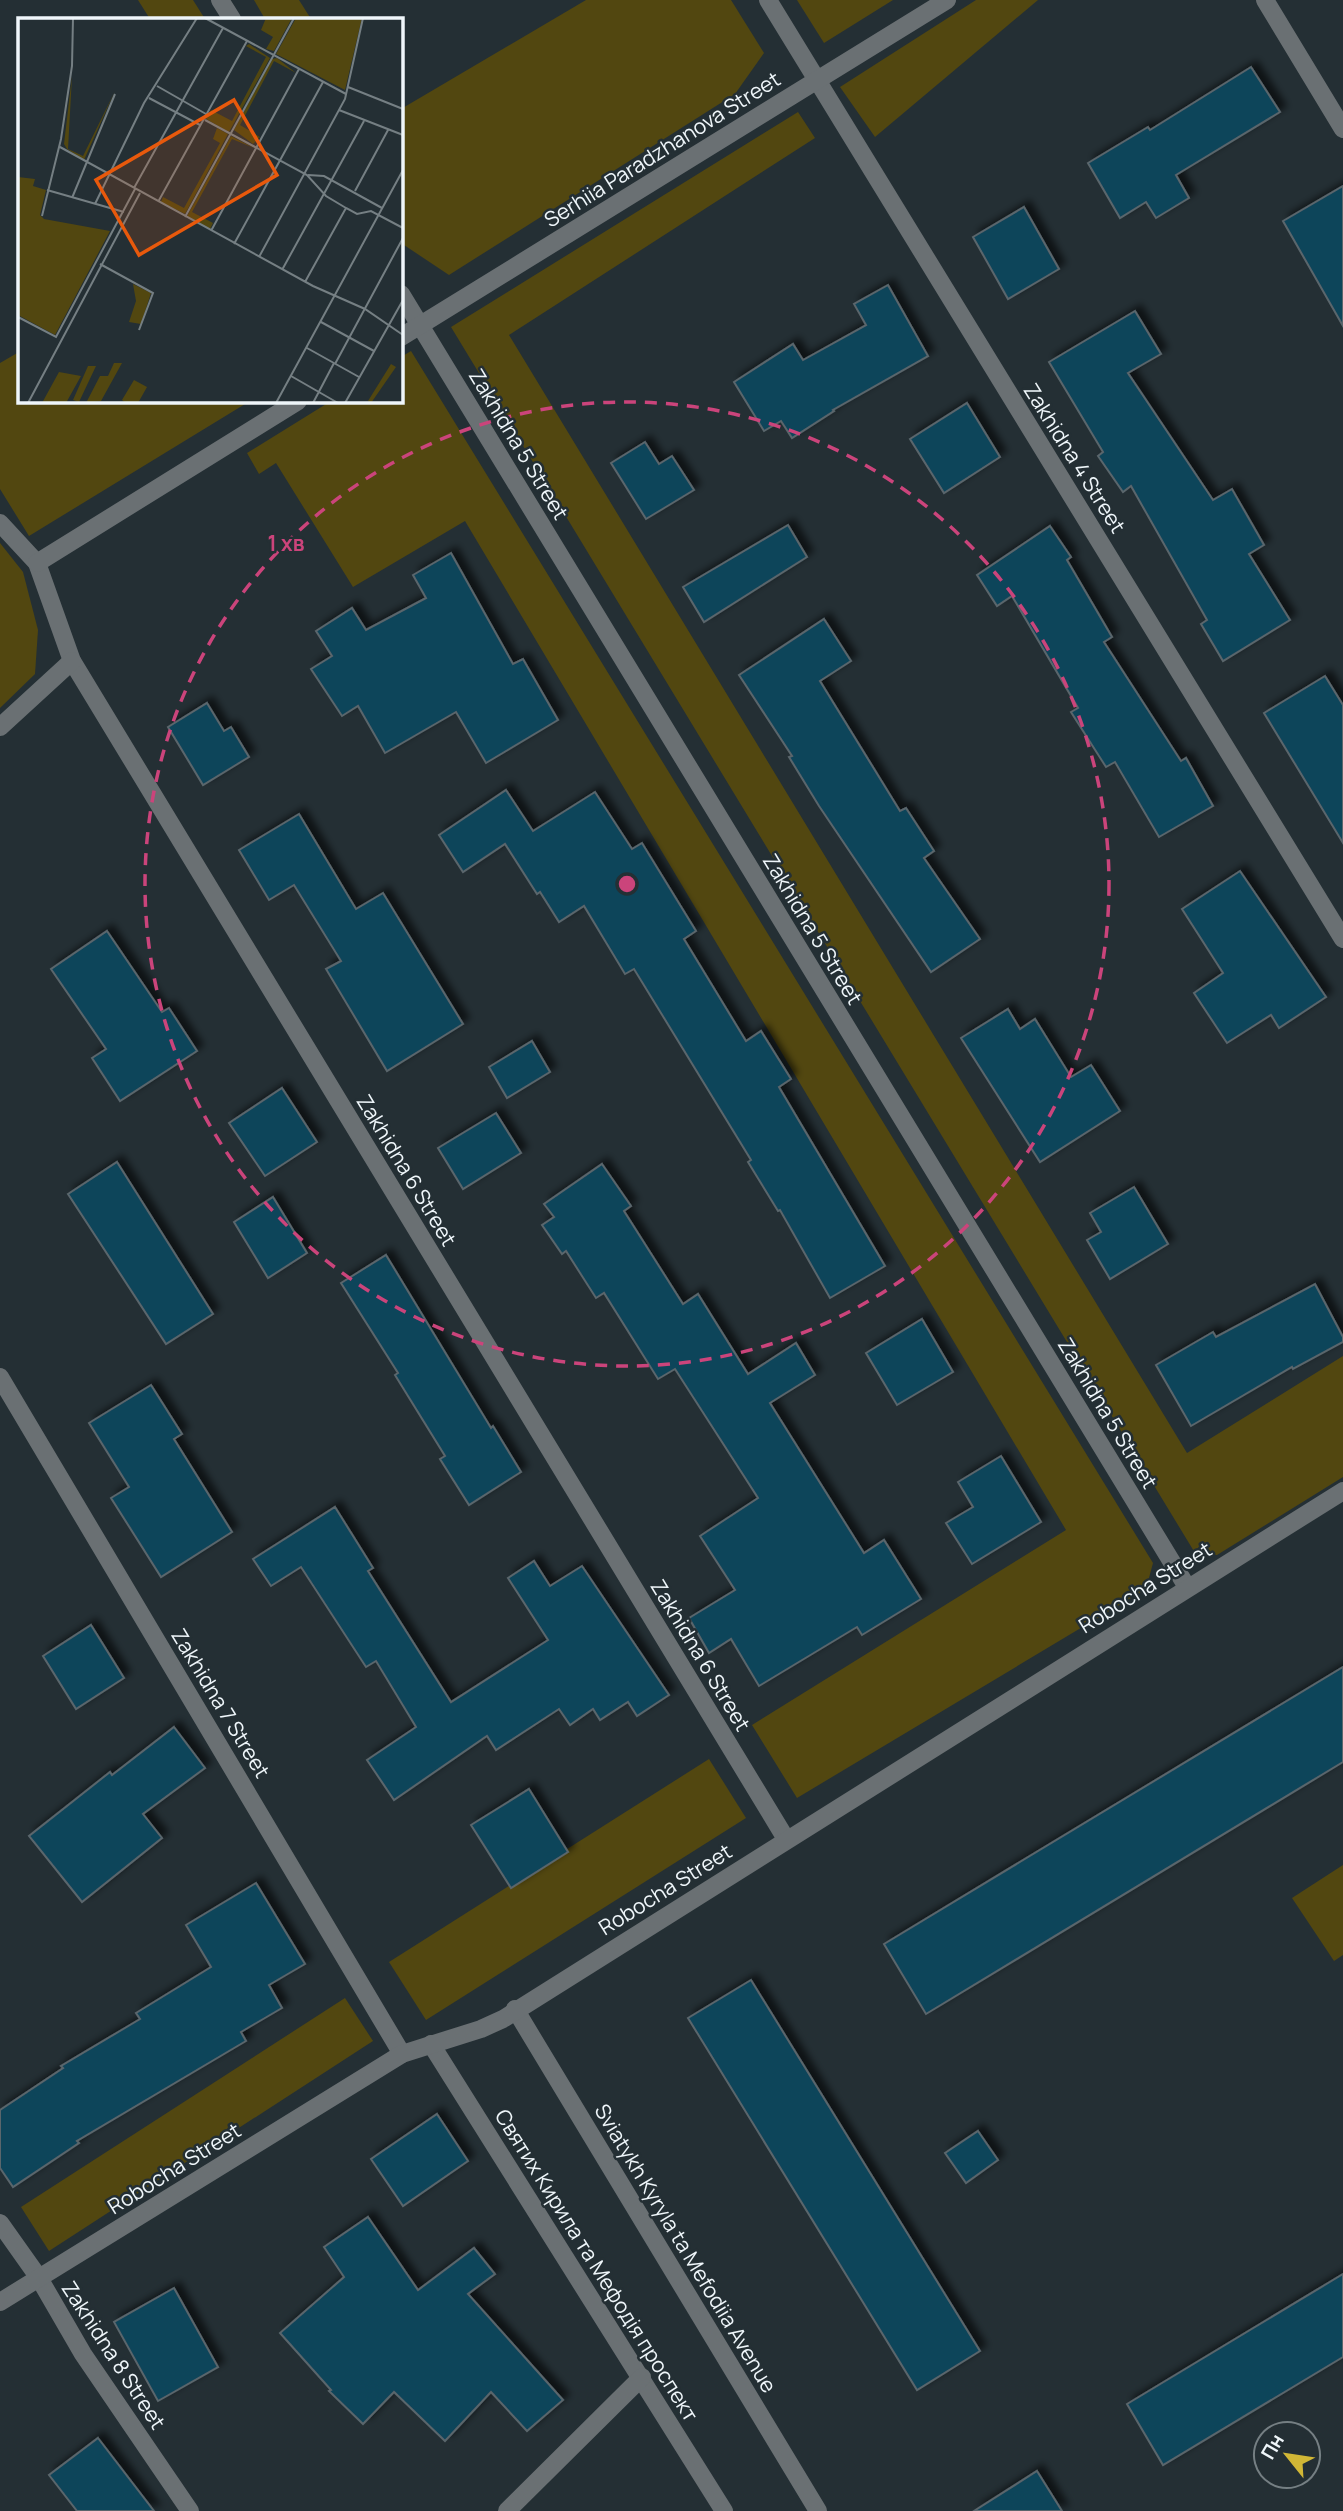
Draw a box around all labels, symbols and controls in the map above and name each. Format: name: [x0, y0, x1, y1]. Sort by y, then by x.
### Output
inset map: [18, 18, 402, 402]
street label: Serhiia Paradzhanova Street: [539, 65, 785, 233]
street label: Zakhidna 5 Street: [463, 363, 575, 525]
street label: Zakhidna 4 Street: [1018, 378, 1132, 538]
text: 1 хв: [268, 529, 305, 557]
street label: Zakhidna 5 Street: [757, 848, 869, 1010]
centre of rings: [615, 872, 639, 896]
street label: Zakhidna 6 Street: [351, 1089, 463, 1251]
street label: Zakhidna 5 Street: [1052, 1332, 1164, 1494]
street label: Robocha Street: [1073, 1535, 1217, 1639]
street label: Zakhidna 6 Street: [645, 1574, 757, 1736]
street label: Zakhidna 7 Street: [165, 1623, 277, 1783]
street label: Robocha Street: [593, 1837, 737, 1941]
street label: Sviatykh Kyryla ta Mefodiia Avenue: [589, 2099, 783, 2397]
street label: Святих Кирила та Мефодія проспект: [489, 2104, 705, 2427]
street label: Robocha Street: [102, 2116, 246, 2220]
street label: Zakhidna 8 Street: [56, 2276, 172, 2434]
north arrow: [1252, 2420, 1322, 2490]
text: Пн: [1255, 2429, 1290, 2464]

